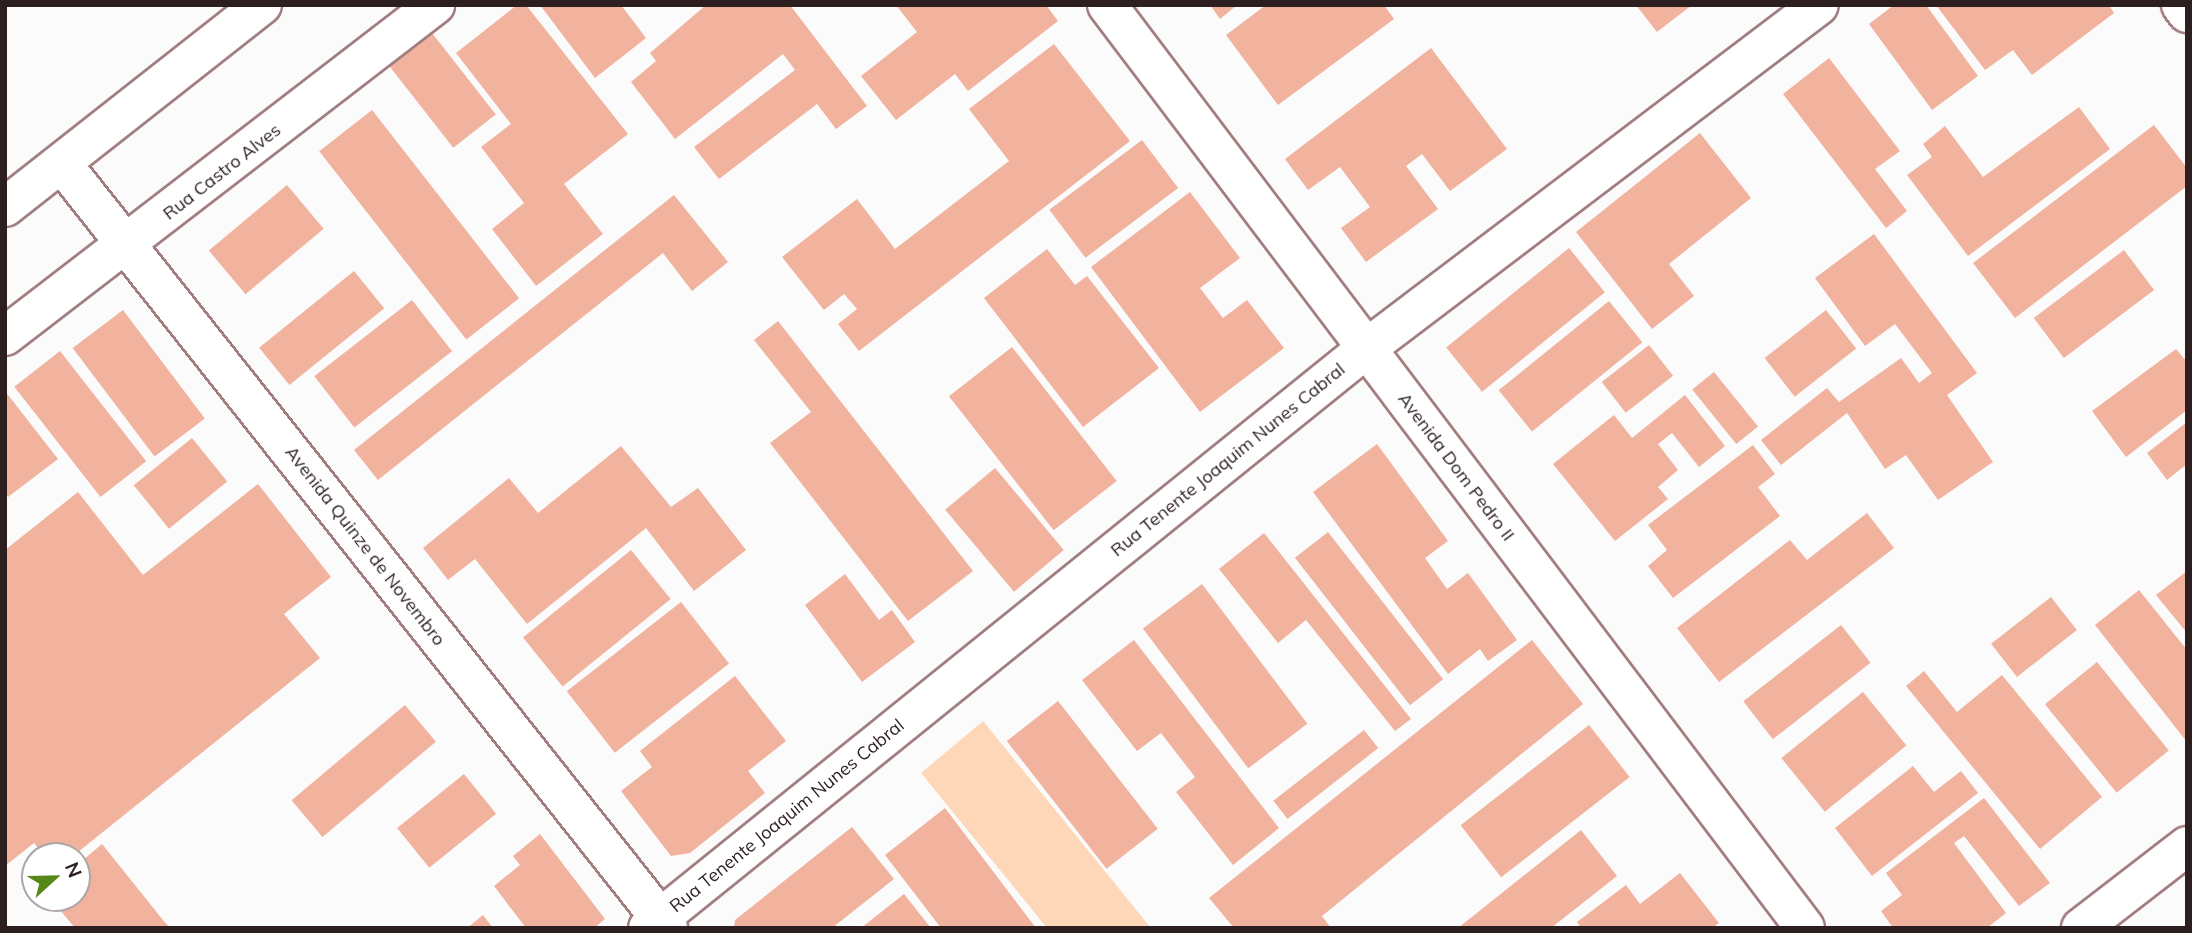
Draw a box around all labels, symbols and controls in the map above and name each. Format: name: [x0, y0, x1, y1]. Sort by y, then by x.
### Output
street label: Rua Castro Alves: [159, 119, 285, 225]
street label: Rua Tenente Joaquim Nunes Cabral: [1107, 359, 1349, 561]
street label: Avenida Dom Pedro II: [1393, 389, 1519, 545]
street label: Avenida Quinze de Novembro: [280, 442, 450, 650]
street label: Rua Tenente Joaquim Nunes Cabral: [666, 715, 908, 917]
north arrow: [21, 842, 91, 912]
text: N: [60, 859, 87, 881]

